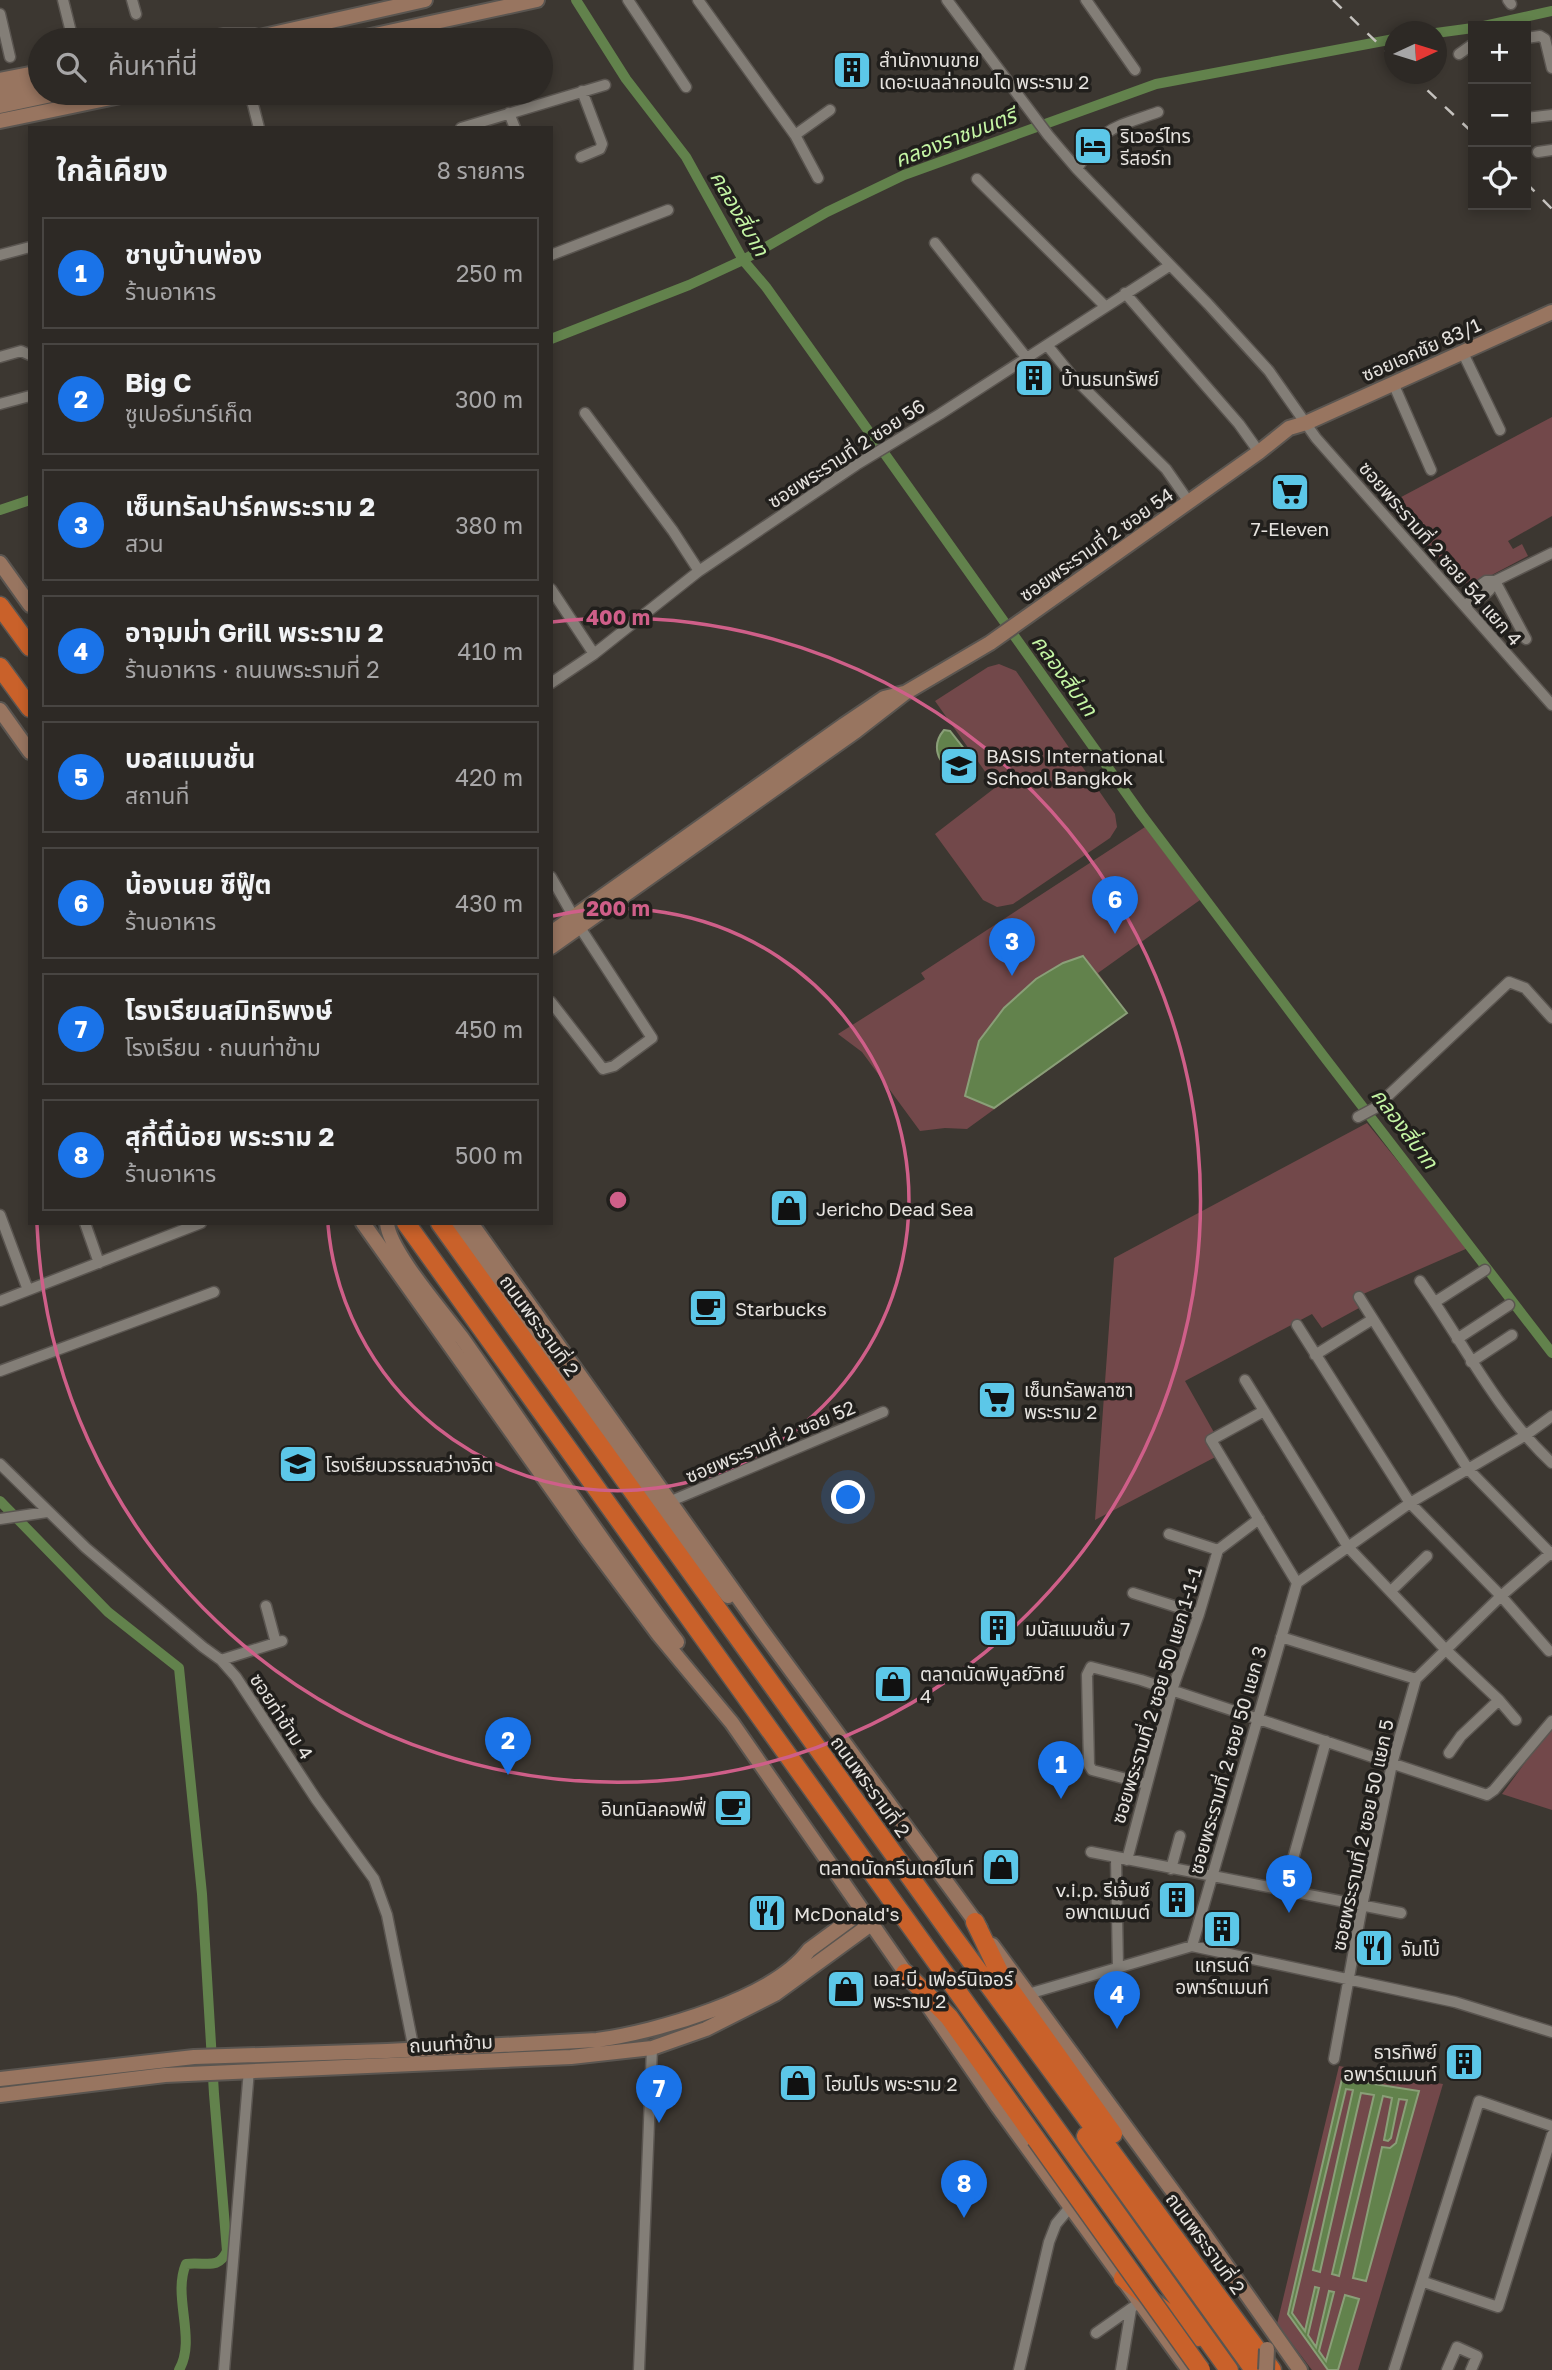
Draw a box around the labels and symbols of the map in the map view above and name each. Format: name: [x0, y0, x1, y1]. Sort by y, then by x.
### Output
north arrow: [1384, 21, 1447, 84]
place label: สำนักงานขาย เดอะเบลล่าคอนโด พระราม 2: [879, 48, 1089, 93]
building icon: สำนักงานขาย เดอะเบลล่าคอนโด พระราม 2: [831, 49, 873, 91]
water label: คลองราชมนตรี: [891, 101, 1023, 172]
place label: ริเวอร์ไทร รีสอร์ท: [1120, 124, 1191, 169]
hotel icon: ริเวอร์ไทร รีสอร์ท: [1072, 125, 1114, 167]
water label: คลองสี่บาท: [705, 165, 776, 261]
street label: ซอยเอกชัย 83/1: [1358, 312, 1484, 386]
building icon: บ้านธนทรัพย์: [1013, 357, 1055, 399]
place label: บ้านธนทรัพย์: [1061, 367, 1159, 390]
street label: ซอยพระรามที่ 2 ซอย 56: [763, 393, 929, 512]
street label: ซอยพระรามที่ 2 ซอย 54 แยก 4: [1355, 456, 1528, 650]
supermarket icon: 7-Eleven: [1269, 471, 1311, 513]
street label: ซอยพระรามที่ 2 ซอย 54: [1014, 481, 1177, 606]
place label: 7-Eleven: [1251, 517, 1329, 540]
text: 400 m: [586, 604, 650, 630]
water label: คลองสี่บาท: [1027, 629, 1105, 722]
place label: BASIS International School Bangkok: [986, 744, 1164, 789]
school or university icon: BASIS International School Bangkok: [938, 745, 980, 787]
pin: 6: [1092, 876, 1138, 934]
text: 200 m: [586, 895, 650, 921]
pin: 3: [989, 918, 1035, 976]
water label: คลองสี่บาท: [1366, 1082, 1445, 1174]
shop icon: Jericho Dead Sea: [768, 1187, 810, 1229]
centre of rings: [606, 1188, 630, 1212]
place label: Jericho Dead Sea: [816, 1197, 974, 1220]
street label: ถนนพระรามที่ 2: [496, 1269, 585, 1380]
cafe icon: Starbucks: [687, 1287, 729, 1329]
place label: Starbucks: [735, 1297, 827, 1320]
place label: เซ็นทรัลพลาซา พระราม 2: [1024, 1378, 1133, 1423]
supermarket icon: เซ็นทรัลพลาซา พระราม 2: [976, 1379, 1018, 1421]
street label: ซอยพระรามที่ 2 ซอย 52: [681, 1394, 858, 1487]
school or university icon: โรงเรียนวรรณสว่างจิต: [277, 1443, 319, 1485]
place label: โรงเรียนวรรณสว่างจิต: [325, 1453, 493, 1476]
your location: [831, 1480, 865, 1514]
street label: ซอยพระรามที่ 2 ซอย 50 แยก 1-1-1: [1105, 1564, 1206, 1826]
building icon: มนัสแมนชั่น 7: [977, 1607, 1019, 1649]
place label: มนัสแมนชั่น 7: [1025, 1617, 1130, 1640]
street label: ซอยพระรามที่ 2 ซอย 50 แยก 3: [1182, 1643, 1271, 1877]
place label: ตลาดนัดพิบูลย์วิทย์ 4: [920, 1662, 1065, 1707]
shop icon: ตลาดนัดพิบูลย์วิทย์ 4: [872, 1663, 914, 1705]
street label: ซอยท่าข้าม 4: [246, 1669, 318, 1763]
pin: 2: [485, 1717, 531, 1775]
street label: ซอยพระรามที่ 2 ซอย 50 แยก 5: [1325, 1717, 1398, 1953]
street label: ถนนพระรามที่ 2: [827, 1730, 916, 1841]
pin: 1: [1038, 1741, 1084, 1799]
cafe icon: อินทนิลคอฟฟี่: [712, 1787, 754, 1829]
place label: อินทนิลคอฟฟี่: [601, 1796, 706, 1820]
shop icon: ตลาดนัดกรีนเดย์ไนท์: [980, 1846, 1022, 1888]
pin: 5: [1266, 1855, 1312, 1913]
place label: ตลาดนัดกรีนเดย์ไนท์: [819, 1856, 974, 1879]
place label: v.i.p. รีเจ้นซ์ อพาตเมนต์: [1056, 1878, 1150, 1923]
building icon: v.i.p. รีเจ้นซ์ อพาตเมนต์: [1156, 1879, 1198, 1921]
restaurant icon: McDonald's: [746, 1892, 788, 1934]
place label: McDonald's: [794, 1902, 900, 1925]
building icon: แกรนด์ อพาร์ตเมนท์: [1201, 1908, 1243, 1950]
restaurant icon: จัมโบ้: [1353, 1927, 1395, 1969]
place label: จัมโบ้: [1401, 1937, 1440, 1960]
place label: แกรนด์ อพาร์ตเมนท์: [1175, 1953, 1269, 1998]
place label: เอส.บี. เฟอร์นิเจอร์ พระราม 2: [873, 1967, 1014, 2012]
shop icon: เอส.บี. เฟอร์นิเจอร์ พระราม 2: [825, 1968, 867, 2010]
pin: 4: [1094, 1971, 1140, 2029]
street label: ถนนท่าข้าม: [409, 2029, 493, 2057]
place label: ธารทิพย์ อพาร์ตเมนท์: [1343, 2040, 1437, 2085]
building icon: ธารทิพย์ อพาร์ตเมนท์: [1443, 2041, 1485, 2083]
shop icon: โฮมโปร พระราม 2: [777, 2062, 819, 2104]
pin: 7: [636, 2065, 682, 2123]
place label: โฮมโปร พระราม 2: [825, 2072, 957, 2095]
pin: 8: [941, 2160, 987, 2218]
street label: ถนนพระรามที่ 2: [1162, 2187, 1251, 2298]

